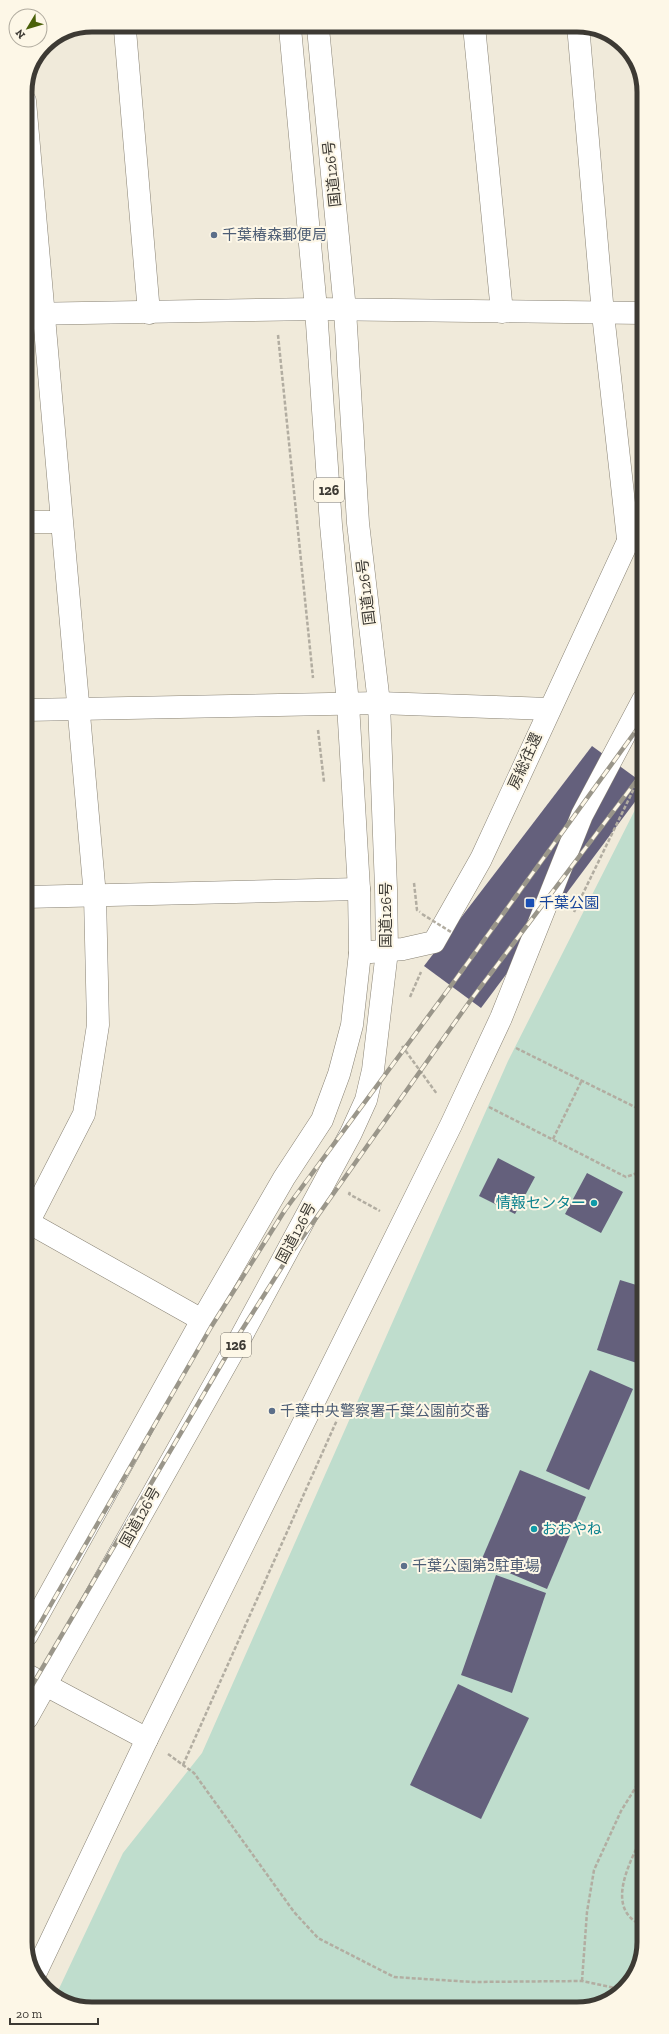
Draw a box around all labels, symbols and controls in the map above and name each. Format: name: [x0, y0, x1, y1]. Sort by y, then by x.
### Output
north arrow: [8, 8, 48, 48]
text: N: [12, 26, 28, 41]
street label: 国道126号: [320, 140, 344, 208]
place label: 千葉椿森郵便局: [222, 226, 327, 244]
marker: 千葉椿森郵便局: [209, 230, 219, 240]
road number: 126: [314, 478, 344, 502]
street label: 国道126号: [353, 558, 379, 626]
street label: 房総往還: [505, 730, 545, 792]
street label: 国道126号: [377, 882, 395, 948]
place label: 千葉公園: [539, 894, 599, 912]
marker: 千葉公園: [524, 897, 536, 909]
place label: 情報センター: [496, 1194, 586, 1212]
marker: 情報センター: [589, 1198, 599, 1208]
street label: 国道126号: [272, 1199, 320, 1267]
road number: 126: [221, 1333, 251, 1357]
place label: 千葉中央警察署千葉公園前交番: [280, 1402, 490, 1420]
marker: 千葉中央警察署千葉公園前交番: [267, 1406, 277, 1416]
street label: 国道126号: [116, 1484, 164, 1550]
place label: おおやね: [542, 1520, 602, 1538]
marker: おおやね: [529, 1524, 539, 1534]
place label: 千葉公園第2駐車場: [412, 1557, 540, 1575]
marker: 千葉公園第2駐車場: [399, 1561, 409, 1571]
scale bar: [10, 2000, 98, 2026]
text: 20 m: [16, 2007, 43, 2021]

